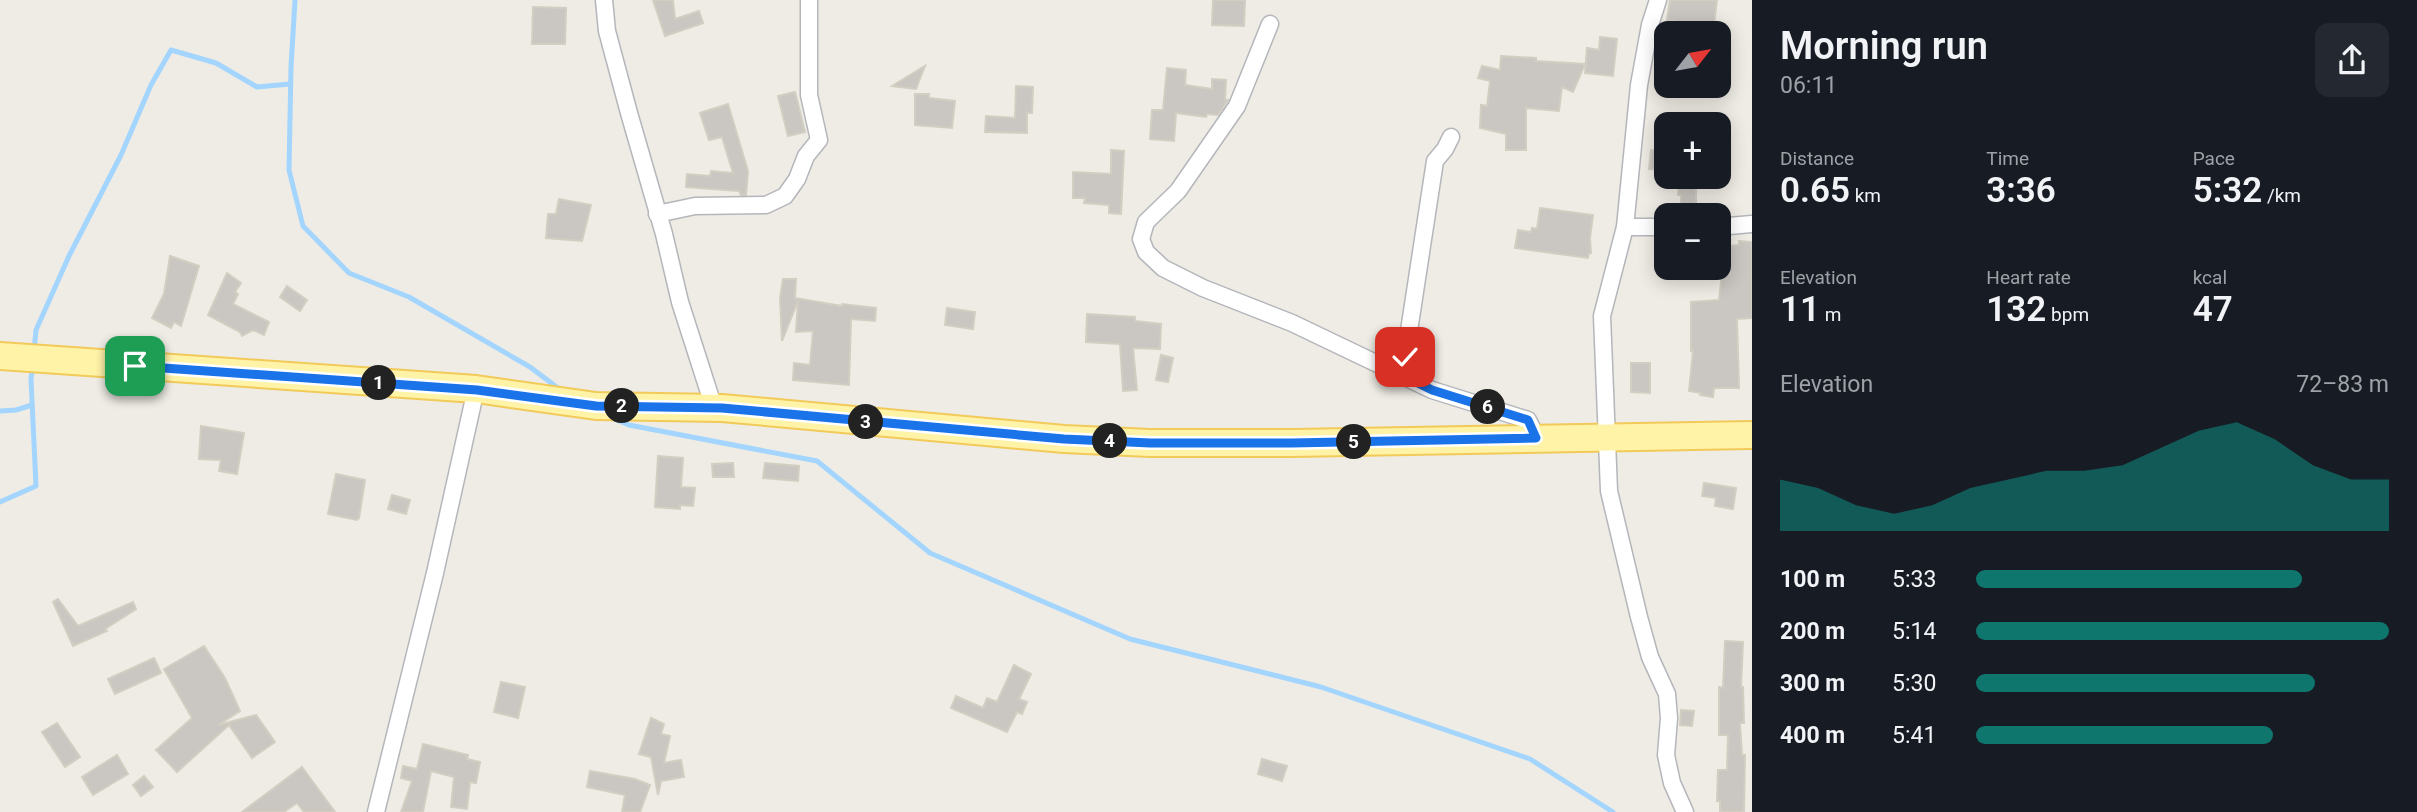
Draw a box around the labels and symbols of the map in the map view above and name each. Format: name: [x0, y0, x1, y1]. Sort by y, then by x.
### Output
north arrow: [1654, 21, 1731, 98]
pin: [1375, 327, 1435, 387]
pin: [105, 336, 165, 396]
pin: 1: [362, 366, 396, 400]
pin: 2: [604, 388, 640, 424]
pin: 6: [1470, 390, 1506, 424]
pin: 3: [848, 404, 884, 440]
pin: 4: [1092, 424, 1128, 458]
pin: 5: [1336, 424, 1372, 460]

